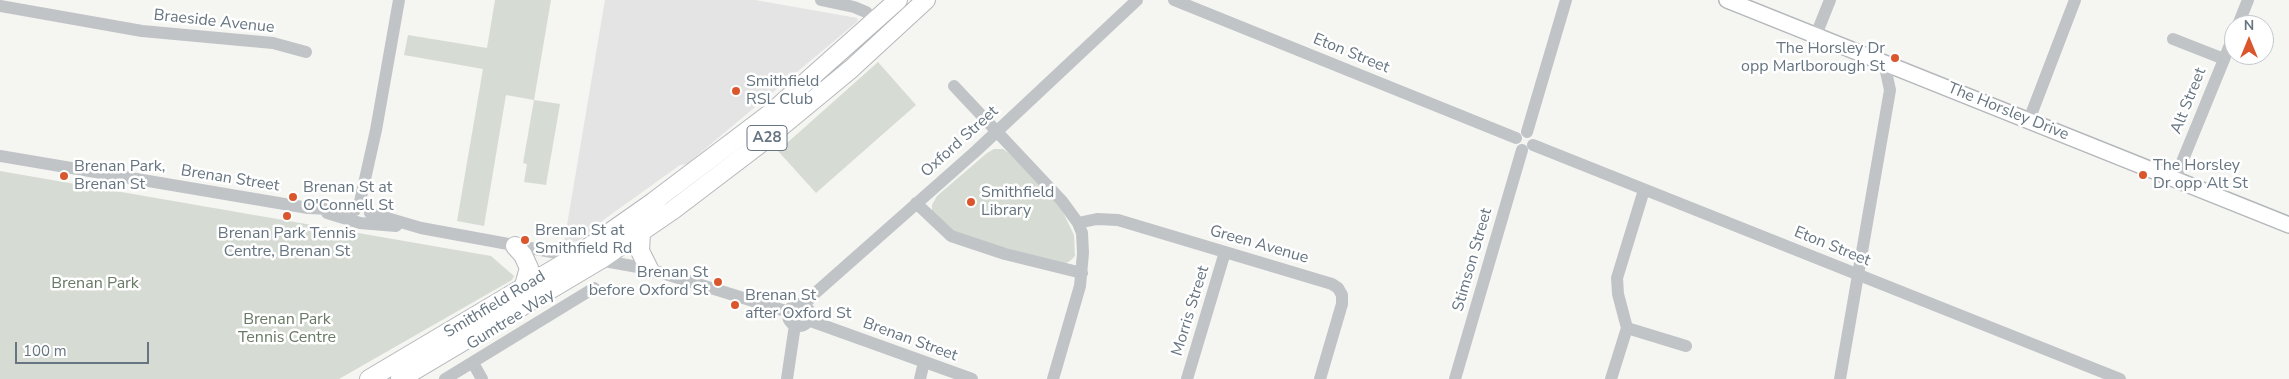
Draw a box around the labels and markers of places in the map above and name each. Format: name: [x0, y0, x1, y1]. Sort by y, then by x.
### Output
place label: The Horsley Dr opp Marlborough St: [1741, 39, 1885, 77]
marker: The Horsley Dr opp Marlborough St: [1889, 52, 1901, 64]
place label: Smithfield RSL Club: [746, 72, 819, 110]
marker: Smithfield RSL Club: [730, 85, 742, 97]
place label: The Horsley Dr opp Alt St: [2153, 156, 2248, 194]
place label: Brenan Park, Brenan St: [74, 157, 166, 195]
marker: The Horsley Dr opp Alt St: [2137, 169, 2149, 181]
marker: Brenan Park, Brenan St: [58, 170, 70, 182]
place label: Brenan St at O'Connell St: [303, 178, 394, 216]
place label: Smithfield Library: [981, 183, 1054, 221]
marker: Brenan St at O'Connell St: [287, 191, 299, 203]
marker: Smithfield Library: [965, 196, 977, 208]
marker: Brenan Park Tennis Centre, Brenan St: [281, 210, 293, 222]
place label: Brenan St at Smithfield Rd: [535, 221, 632, 259]
place label: Brenan Park Tennis Centre, Brenan St: [218, 224, 356, 262]
marker: Brenan St at Smithfield Rd: [519, 234, 531, 246]
place label: Brenan St before Oxford St: [589, 263, 708, 301]
marker: Brenan St before Oxford St: [712, 276, 724, 288]
place label: Brenan St after Oxford St: [745, 286, 851, 324]
marker: Brenan St after Oxford St: [729, 299, 741, 311]

